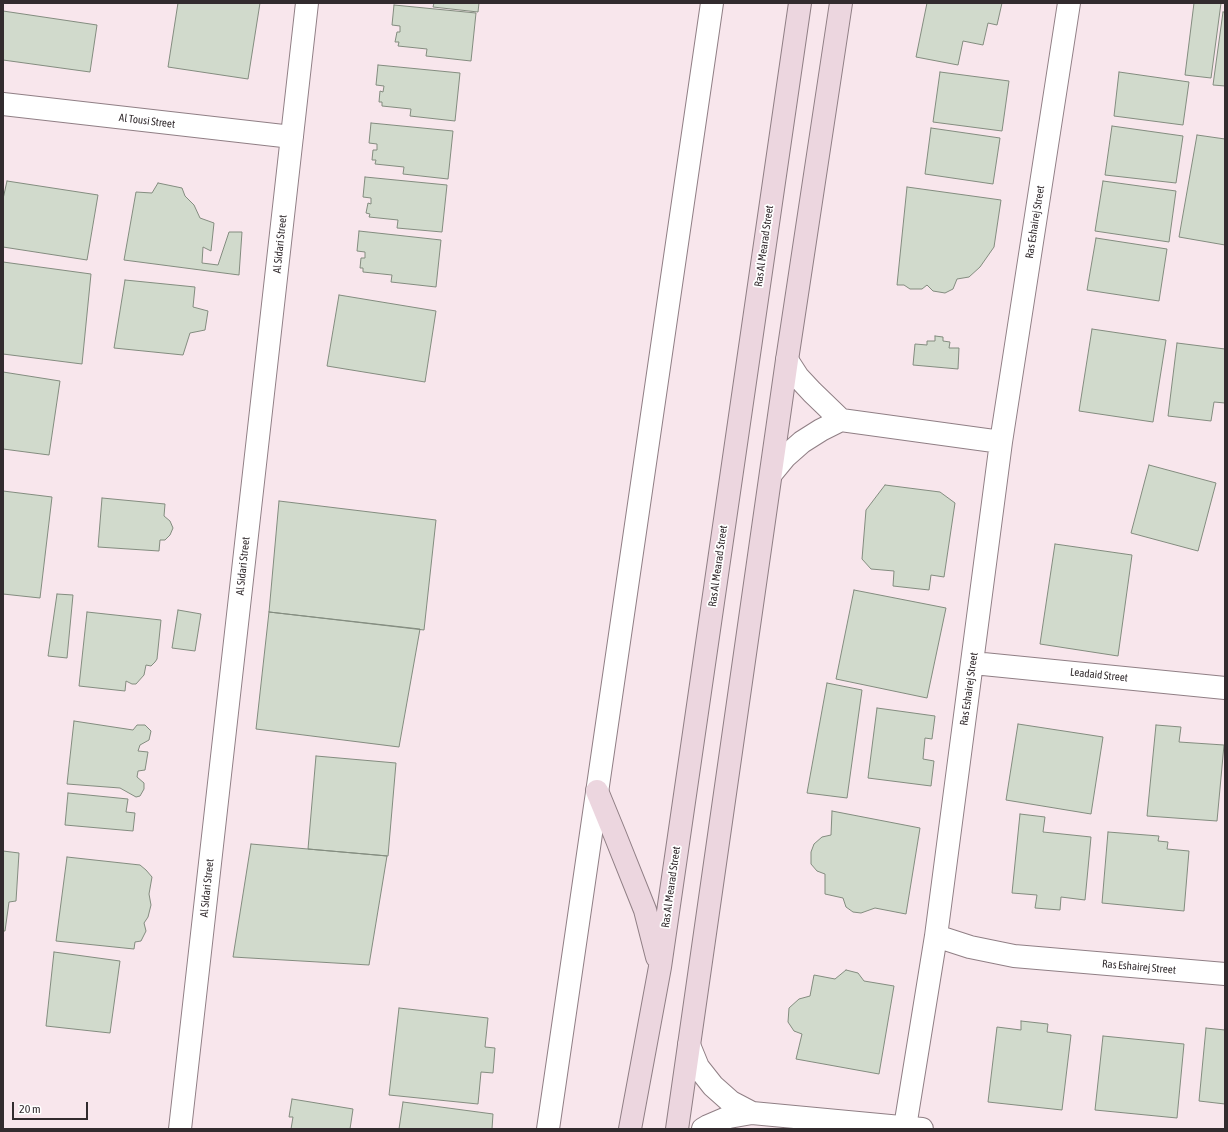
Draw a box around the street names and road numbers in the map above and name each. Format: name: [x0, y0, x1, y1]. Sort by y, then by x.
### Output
street label: Al Tousi Street: [118, 111, 176, 131]
street label: Ras Eshairej Street: [1023, 184, 1047, 260]
street label: Ras Al Mearad Street: [752, 204, 776, 288]
street label: Al Sidari Street: [270, 214, 290, 274]
street label: Ras Al Mearad Street: [706, 524, 730, 608]
street label: Al Sidari Street: [233, 536, 253, 596]
street label: Ras Eshairej Street: [957, 651, 981, 727]
street label: Leadaid Street: [1069, 665, 1129, 685]
street label: Ras Al Mearad Street: [659, 845, 683, 929]
street label: Al Sidari Street: [197, 858, 217, 918]
street label: Ras Eshairej Street: [1102, 957, 1176, 977]

